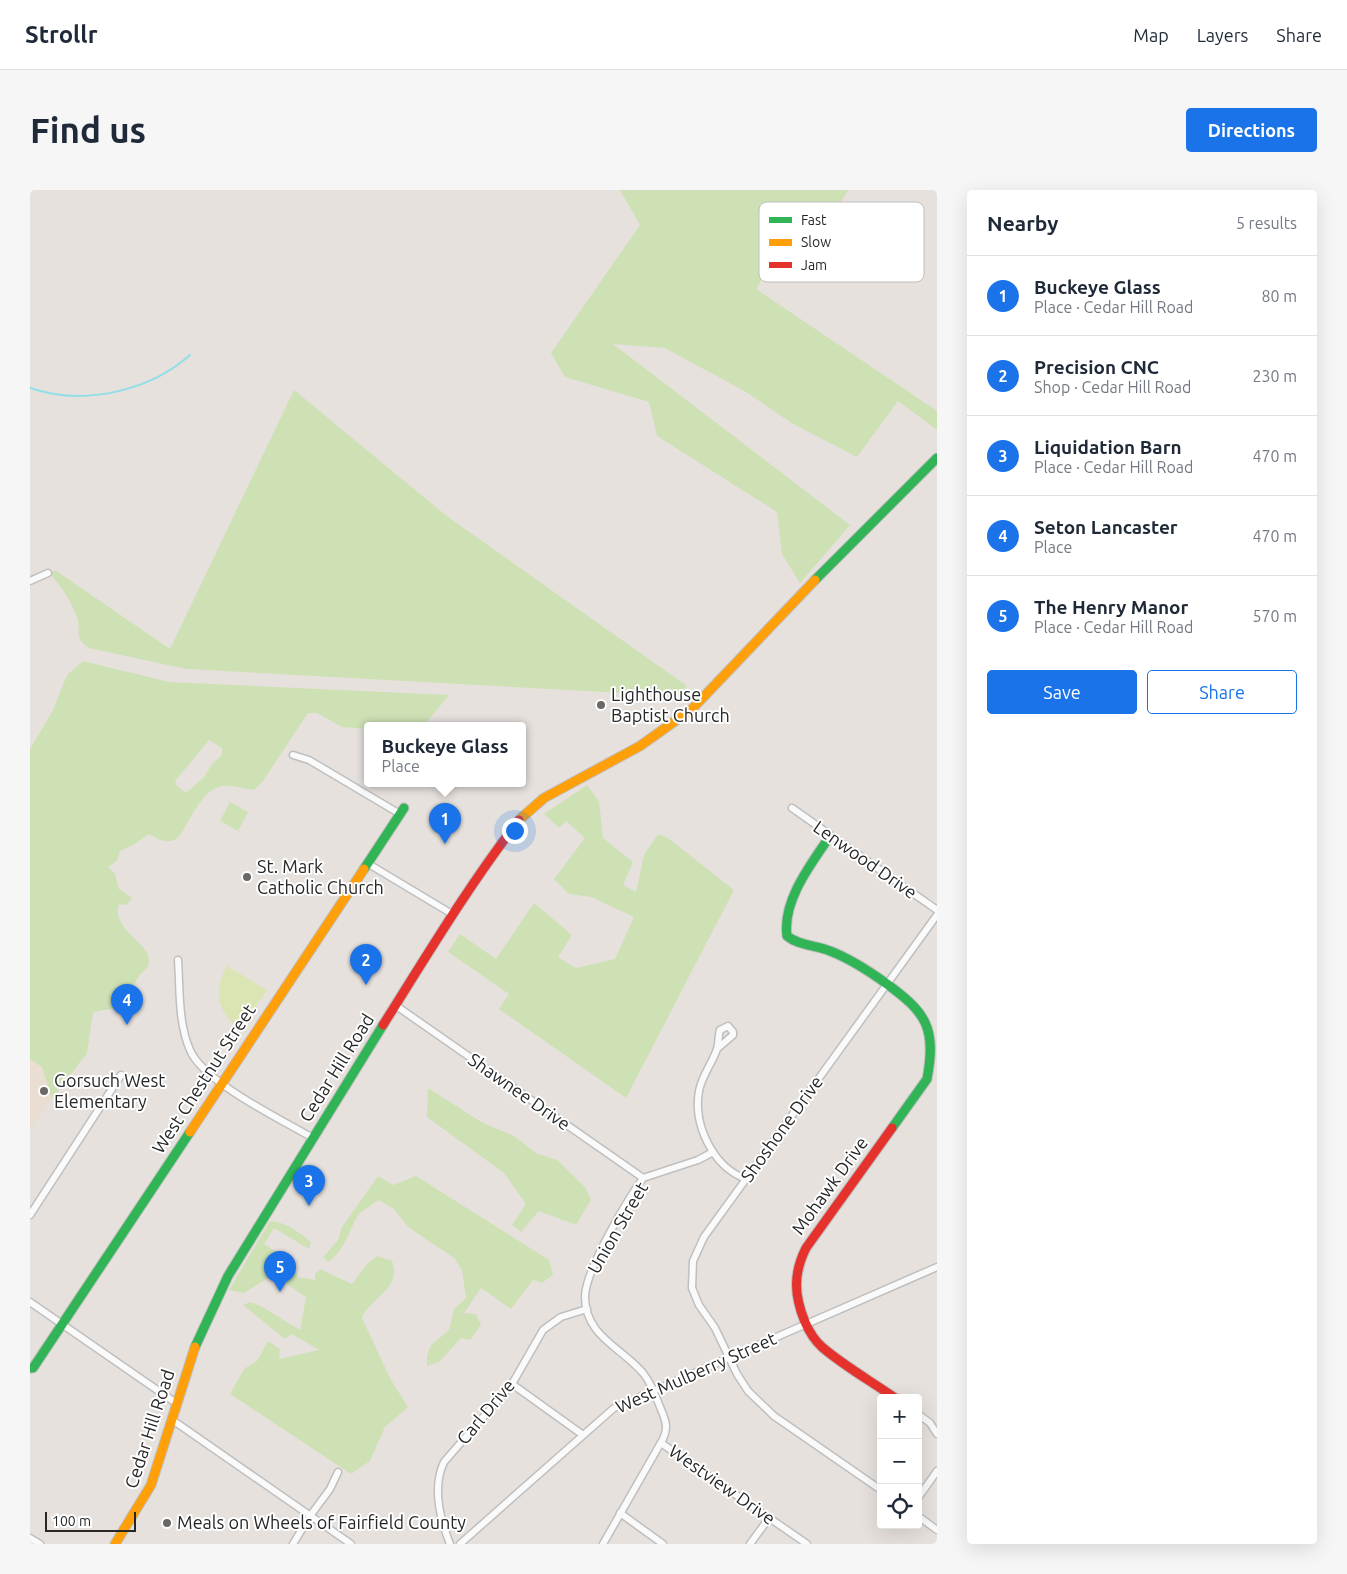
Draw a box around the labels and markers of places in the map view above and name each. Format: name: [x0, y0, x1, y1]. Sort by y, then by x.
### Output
place label: Lighthouse Baptist Church: [611, 684, 730, 725]
marker: Lighthouse Baptist Church: [595, 699, 607, 711]
pin: 1: [429, 803, 461, 844]
place label: St. Mark Catholic Church: [257, 856, 384, 897]
marker: St. Mark Catholic Church: [241, 871, 253, 883]
pin: 2: [350, 944, 382, 985]
pin: 4: [111, 984, 143, 1025]
place label: Gorsuch West Elementary: [54, 1070, 165, 1111]
marker: Gorsuch West Elementary: [38, 1085, 50, 1097]
pin: 3: [293, 1165, 325, 1206]
pin: 5: [264, 1251, 296, 1292]
place label: Meals on Wheels of Fairfield County: [177, 1512, 466, 1532]
marker: Meals on Wheels of Fairfield County: [161, 1517, 173, 1529]

